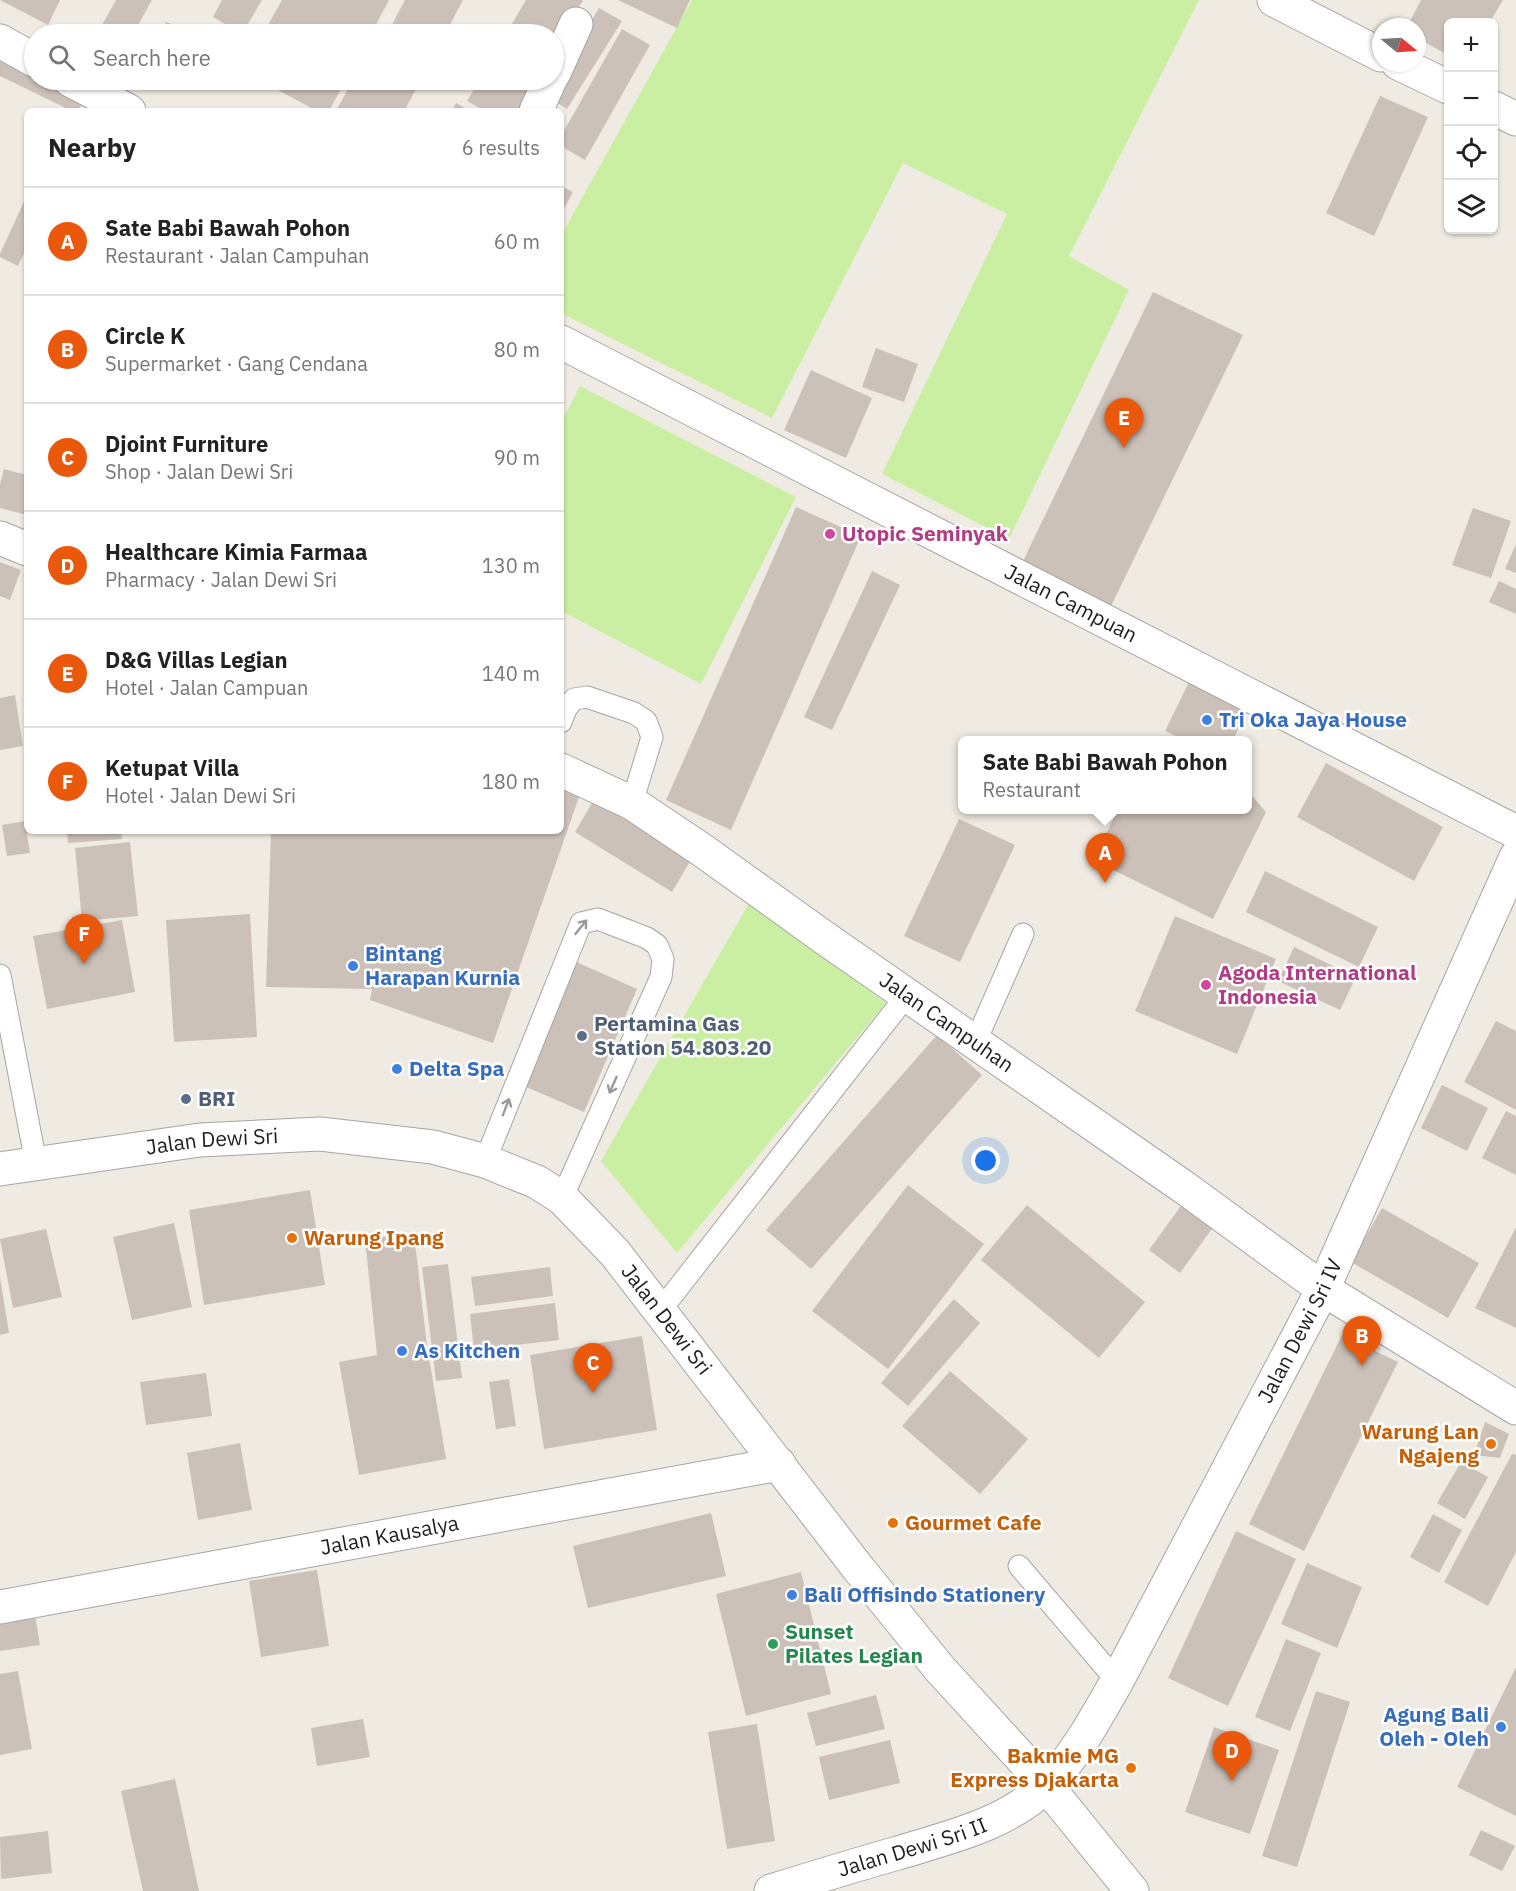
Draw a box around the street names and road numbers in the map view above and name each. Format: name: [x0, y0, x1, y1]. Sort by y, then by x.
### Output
street label: Jalan Campuan: [1000, 557, 1142, 648]
street label: Jalan Campuhan: [874, 965, 1020, 1078]
street label: Jalan Dewi Sri: [144, 1121, 279, 1161]
street label: Jalan Dewi Sri IV: [1251, 1254, 1348, 1408]
street label: Jalan Dewi Sri: [615, 1258, 719, 1380]
street label: Jalan Kausalya: [318, 1508, 461, 1561]
street label: Jalan Dewi Sri II: [834, 1810, 991, 1883]

